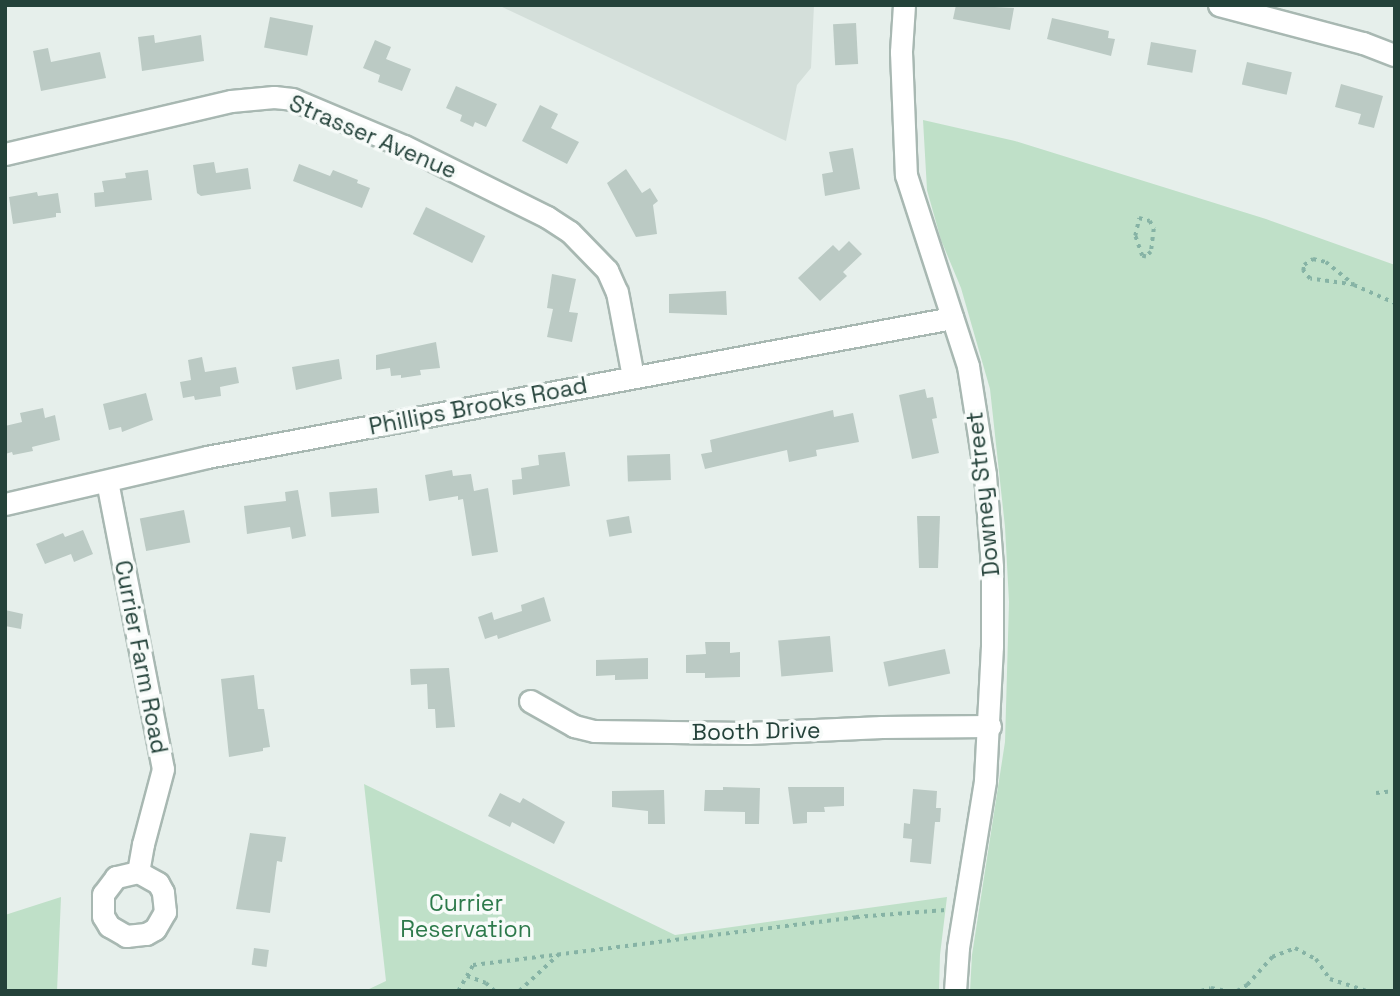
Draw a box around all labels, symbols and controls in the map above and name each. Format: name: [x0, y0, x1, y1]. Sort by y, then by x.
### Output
street label: Strasser Avenue: [285, 89, 461, 185]
street label: Phillips Brooks Road: [367, 371, 589, 441]
street label: Downey Street: [961, 410, 1005, 578]
street label: Currier Farm Road: [109, 558, 173, 756]
street label: Booth Drive: [691, 716, 821, 746]
park label: Currier Reservation: [400, 889, 532, 943]

